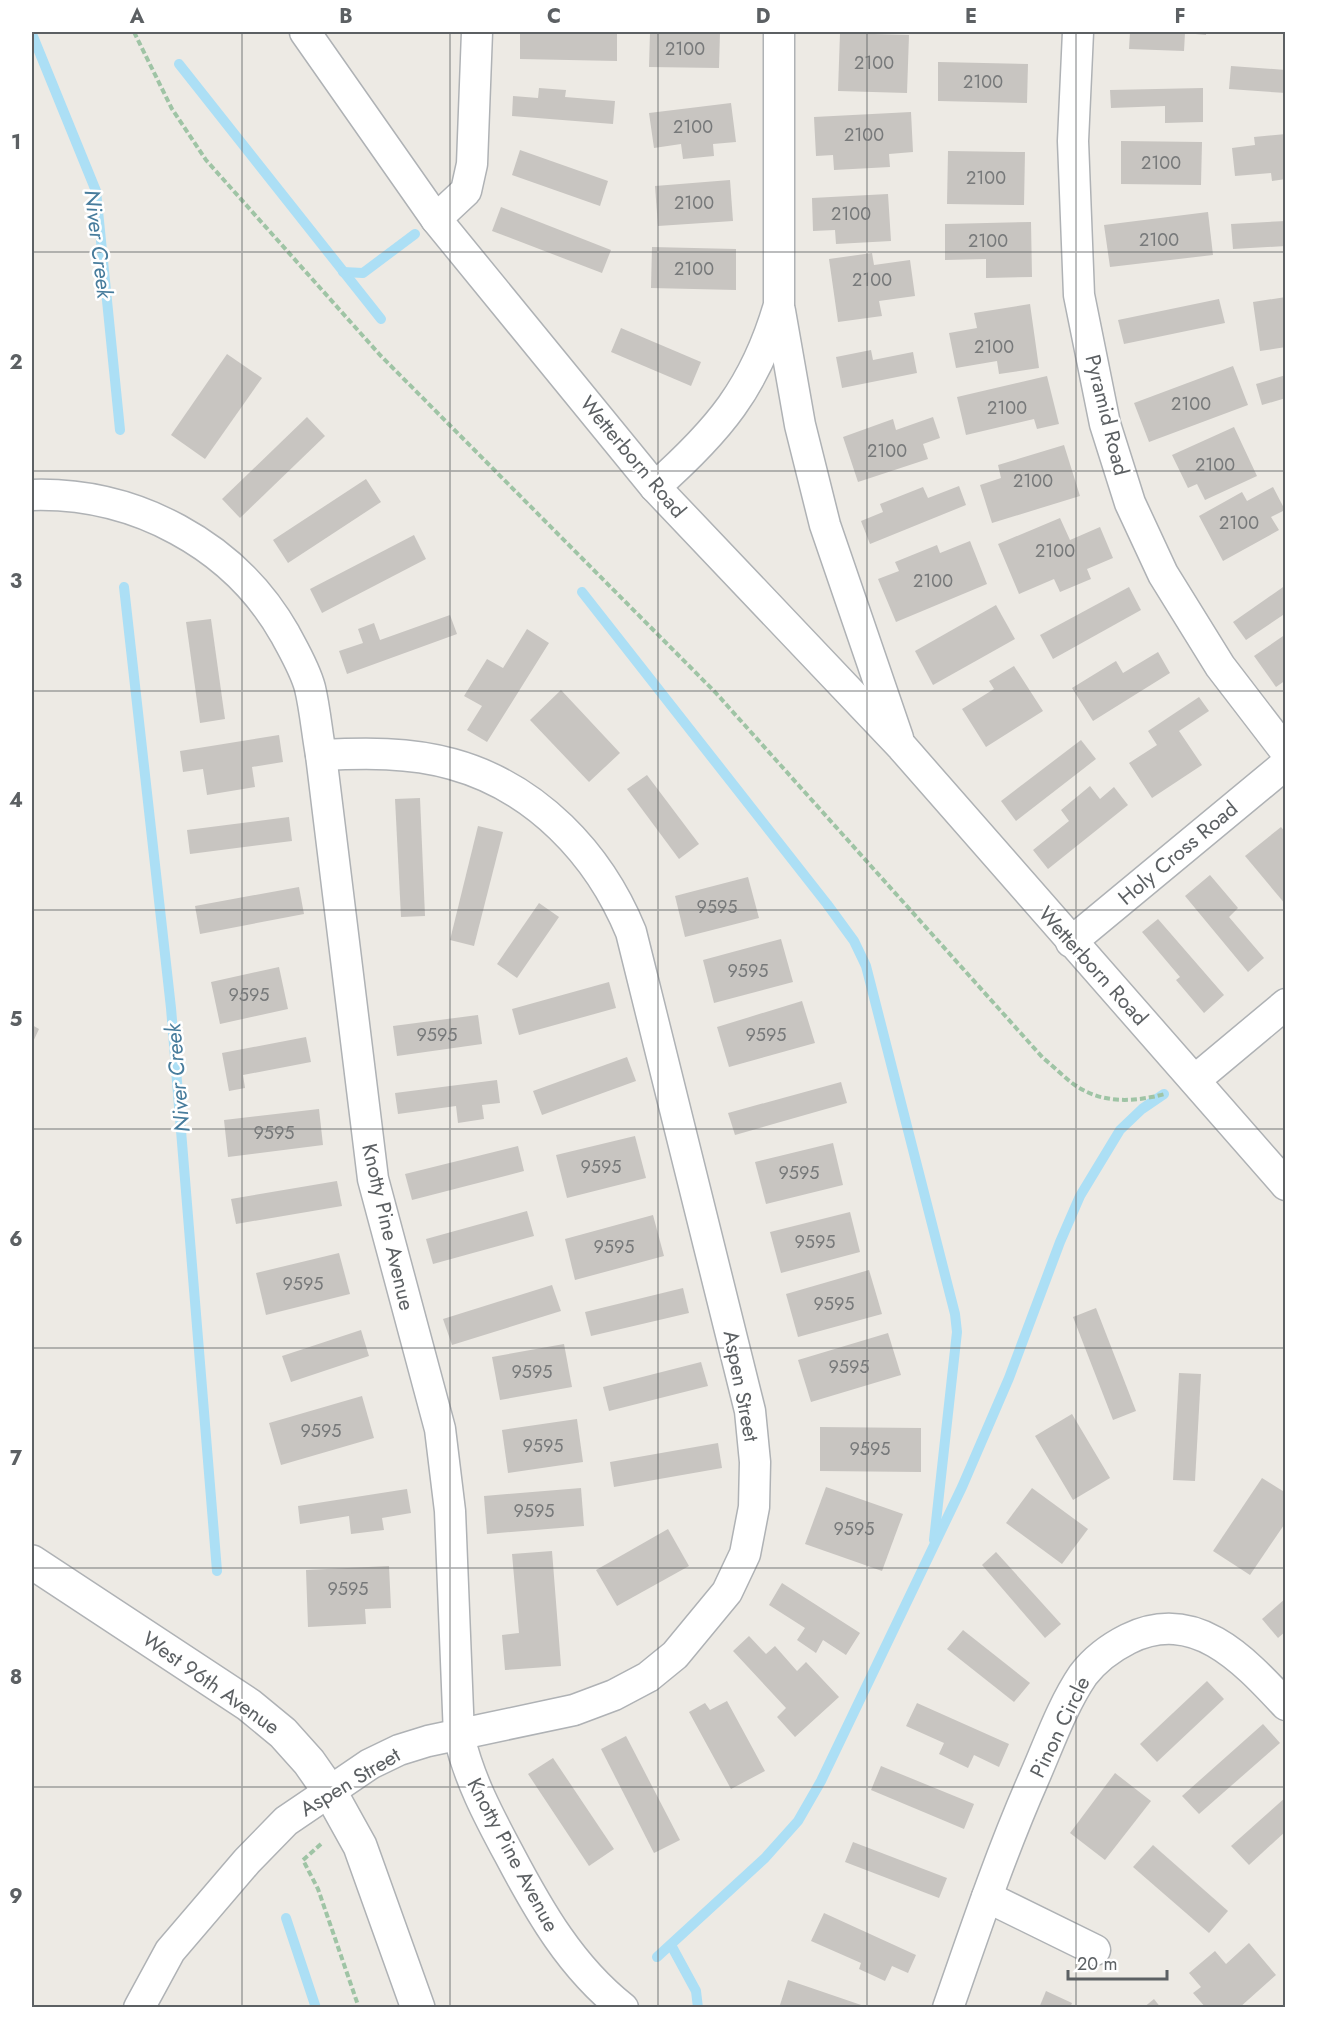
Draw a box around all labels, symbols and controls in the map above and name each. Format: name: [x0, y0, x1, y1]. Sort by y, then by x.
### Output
text: A: [129, 2, 145, 31]
text: B: [339, 2, 353, 31]
text: C: [547, 2, 561, 31]
text: D: [756, 2, 770, 31]
text: E: [965, 2, 977, 31]
text: F: [1174, 2, 1186, 31]
house number: 2100: [665, 36, 705, 62]
house number: 2100: [854, 50, 894, 76]
house number: 2100: [963, 69, 1003, 95]
house number: 2100: [673, 114, 713, 140]
house number: 2100: [844, 122, 884, 148]
text: 1: [11, 128, 21, 157]
house number: 2100: [1141, 150, 1181, 176]
house number: 2100: [966, 165, 1006, 191]
water label: Niver Creek: [76, 188, 122, 302]
house number: 2100: [674, 190, 714, 216]
house number: 2100: [831, 201, 871, 227]
house number: 2100: [1139, 227, 1179, 253]
house number: 2100: [968, 228, 1008, 254]
house number: 2100: [674, 256, 714, 282]
house number: 2100: [852, 267, 892, 293]
house number: 2100: [974, 334, 1014, 360]
text: 2: [9, 348, 23, 377]
street label: Pyramid Road: [1078, 351, 1136, 479]
street label: Wetterborn Road: [573, 389, 693, 525]
house number: 2100: [1171, 391, 1211, 417]
house number: 2100: [987, 395, 1027, 421]
house number: 2100: [867, 438, 907, 464]
house number: 2100: [1195, 452, 1235, 478]
house number: 2100: [1013, 468, 1053, 494]
house number: 2100: [1219, 510, 1259, 536]
house number: 2100: [1035, 538, 1075, 564]
text: 3: [10, 567, 22, 596]
house number: 2100: [913, 568, 953, 594]
text: 4: [9, 786, 23, 815]
street label: Holy Cross Road: [1112, 794, 1244, 912]
house number: 9595: [696, 894, 738, 920]
street label: Wetterborn Road: [1031, 900, 1155, 1032]
house number: 9595: [727, 958, 769, 984]
house number: 9595: [228, 982, 270, 1008]
text: 5: [10, 1005, 23, 1034]
water label: Niver Creek: [156, 1021, 198, 1134]
house number: 9595: [416, 1022, 458, 1048]
house number: 9595: [745, 1022, 787, 1048]
house number: 9595: [253, 1120, 295, 1146]
street label: Knotty Pine Avenue: [354, 1141, 422, 1314]
house number: 9595: [580, 1154, 622, 1180]
house number: 9595: [778, 1160, 820, 1186]
text: 6: [9, 1225, 23, 1254]
house number: 9595: [794, 1229, 836, 1255]
house number: 9595: [593, 1234, 635, 1260]
house number: 9595: [282, 1271, 324, 1297]
house number: 9595: [813, 1291, 855, 1317]
street label: Aspen Street: [716, 1328, 766, 1444]
house number: 9595: [828, 1354, 870, 1380]
house number: 9595: [511, 1359, 553, 1385]
house number: 9595: [300, 1418, 342, 1444]
house number: 9595: [522, 1433, 564, 1459]
house number: 9595: [849, 1436, 891, 1462]
text: 7: [10, 1444, 23, 1473]
house number: 9595: [513, 1498, 555, 1524]
house number: 9595: [833, 1516, 875, 1542]
house number: 9595: [327, 1576, 369, 1602]
street label: West 96th Avenue: [136, 1624, 286, 1742]
text: 8: [10, 1663, 22, 1692]
street label: Pinon Circle: [1023, 1671, 1097, 1783]
street label: Aspen Street: [294, 1740, 406, 1824]
street label: Knotty Pine Avenue: [460, 1773, 566, 1937]
text: 9: [9, 1882, 23, 1911]
scale bar: [1068, 1943, 1167, 1981]
text: 20 m: [1077, 1951, 1117, 1977]

